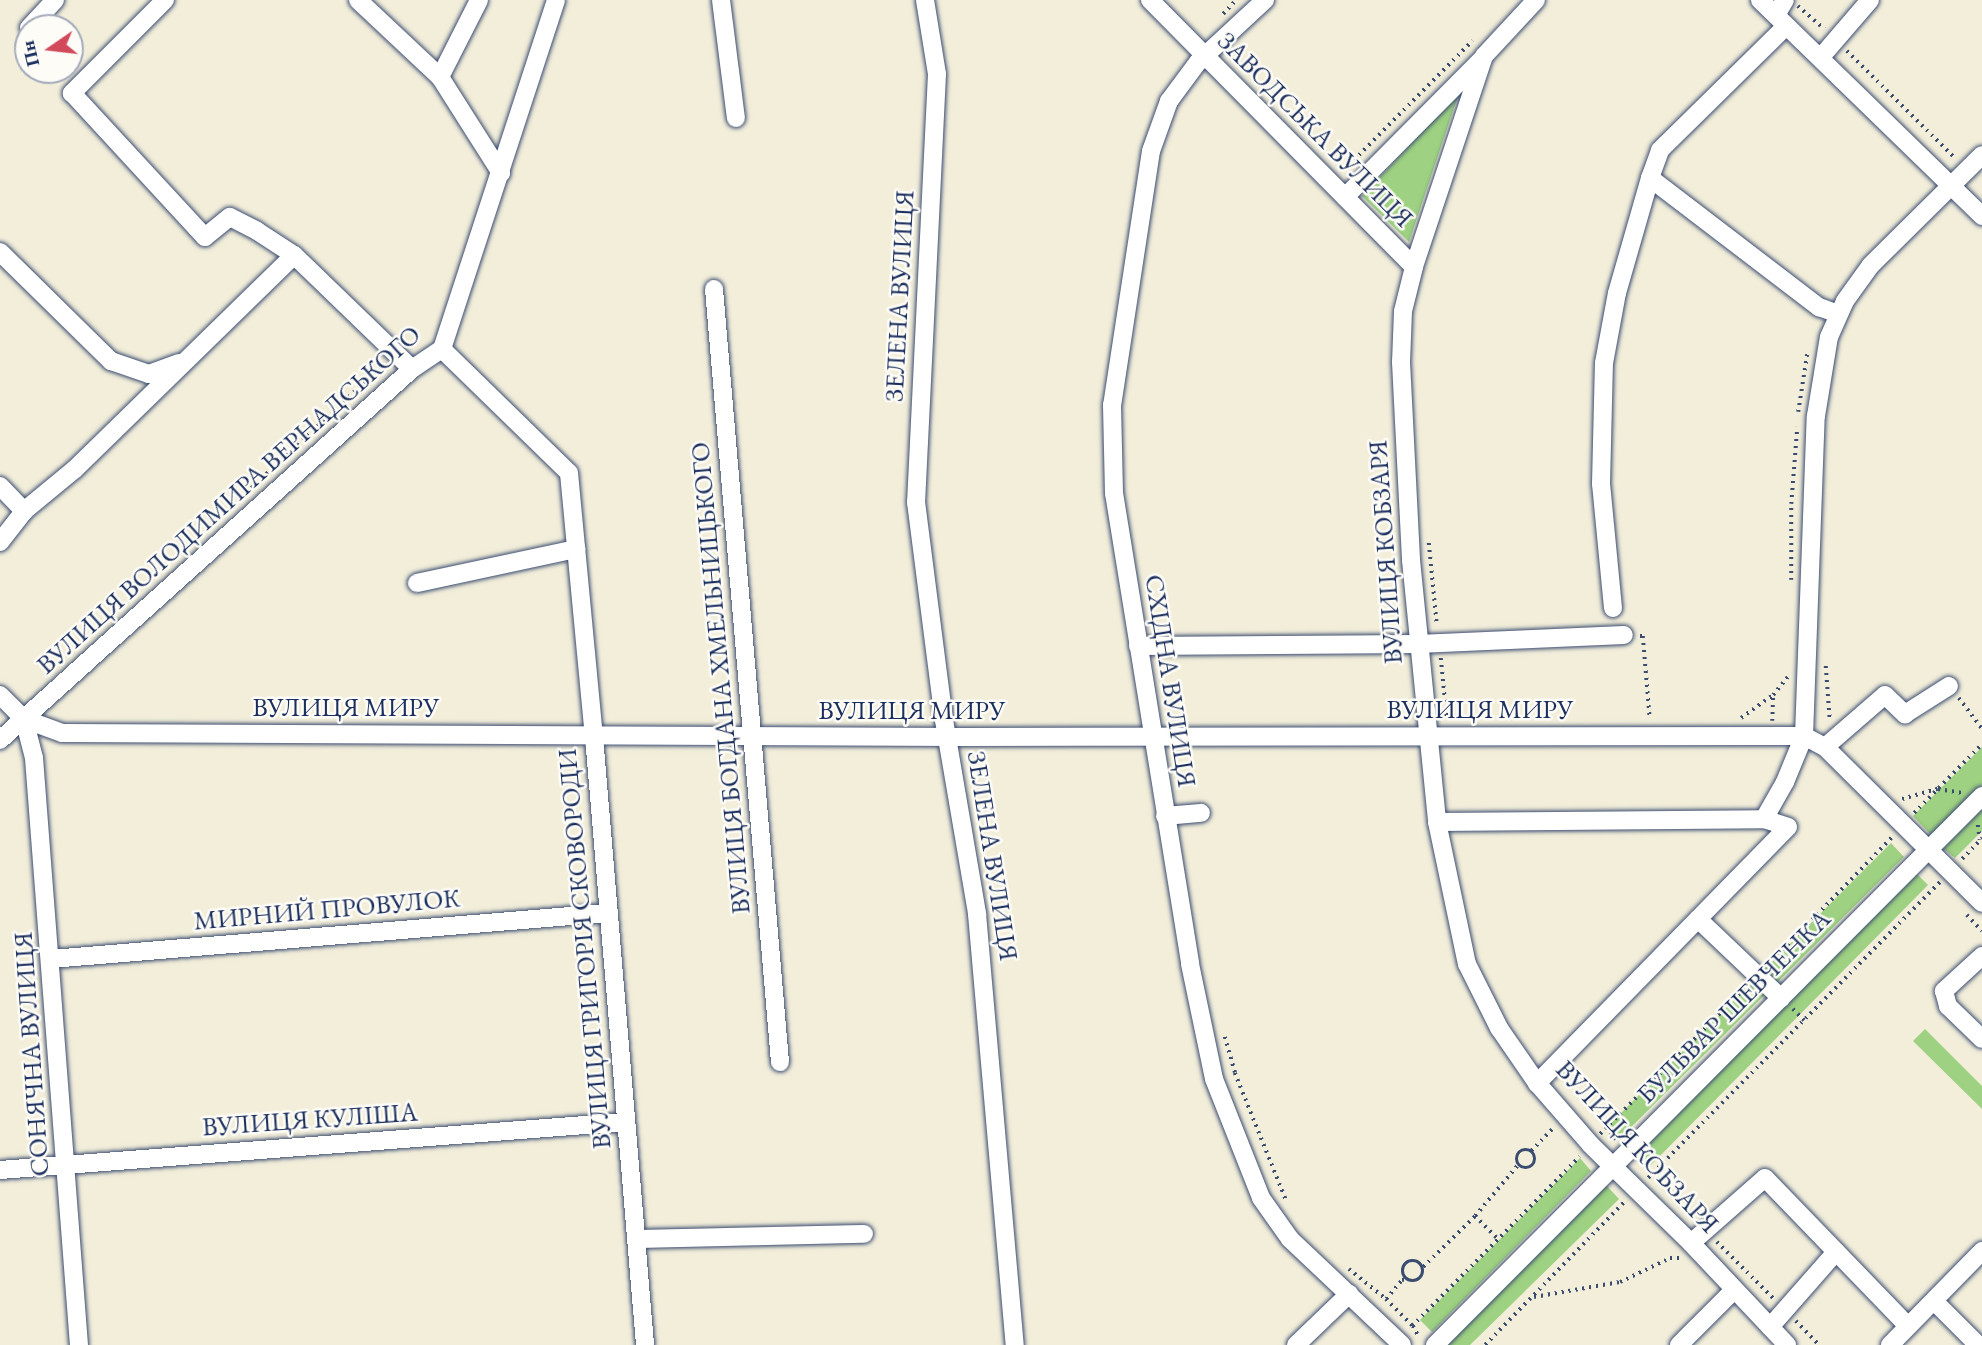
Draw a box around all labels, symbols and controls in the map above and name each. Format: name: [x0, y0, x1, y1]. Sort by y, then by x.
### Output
north arrow: [14, 14, 84, 84]
street label: ЗАВОДСЬКА ВУЛИЦЯ: [1211, 26, 1419, 234]
text: Пн: [15, 38, 45, 69]
street label: ЗЕЛЕНА ВУЛИЦЯ: [879, 189, 921, 403]
street label: ВУЛИЦЯ ВОЛОДИМИРА ВЕРНАДСЬКОГО: [31, 319, 427, 681]
street label: ВУЛИЦЯ КОБЗАРЯ: [1363, 439, 1409, 665]
street label: ВУЛИЦЯ БОГДАНА ХМЕЛЬНИЦЬКОГО: [685, 441, 757, 915]
street label: СХІДНА ВУЛИЦЯ: [1138, 572, 1202, 790]
street label: ВУЛИЦЯ МИРУ: [252, 692, 440, 724]
street label: ВУЛИЦЯ МИРУ: [1386, 694, 1574, 726]
street label: ВУЛИЦЯ МИРУ: [818, 695, 1006, 727]
street label: ВУЛИЦЯ ГРИГОРІЯ СКОВОРОДИ: [552, 748, 618, 1150]
street label: ЗЕЛЕНА ВУЛИЦЯ: [960, 749, 1024, 963]
street label: МИРНИЙ ПРОВУЛОК: [192, 883, 462, 937]
street label: БУЛЬВАР ШЕВЧЕНКА: [1631, 904, 1837, 1110]
street label: СОНЯЧНА ВУЛИЦЯ: [8, 931, 56, 1177]
street label: ВУЛИЦЯ КОБЗАРЯ: [1549, 1054, 1725, 1240]
street label: ВУЛИЦЯ КУЛІША: [201, 1097, 419, 1143]

